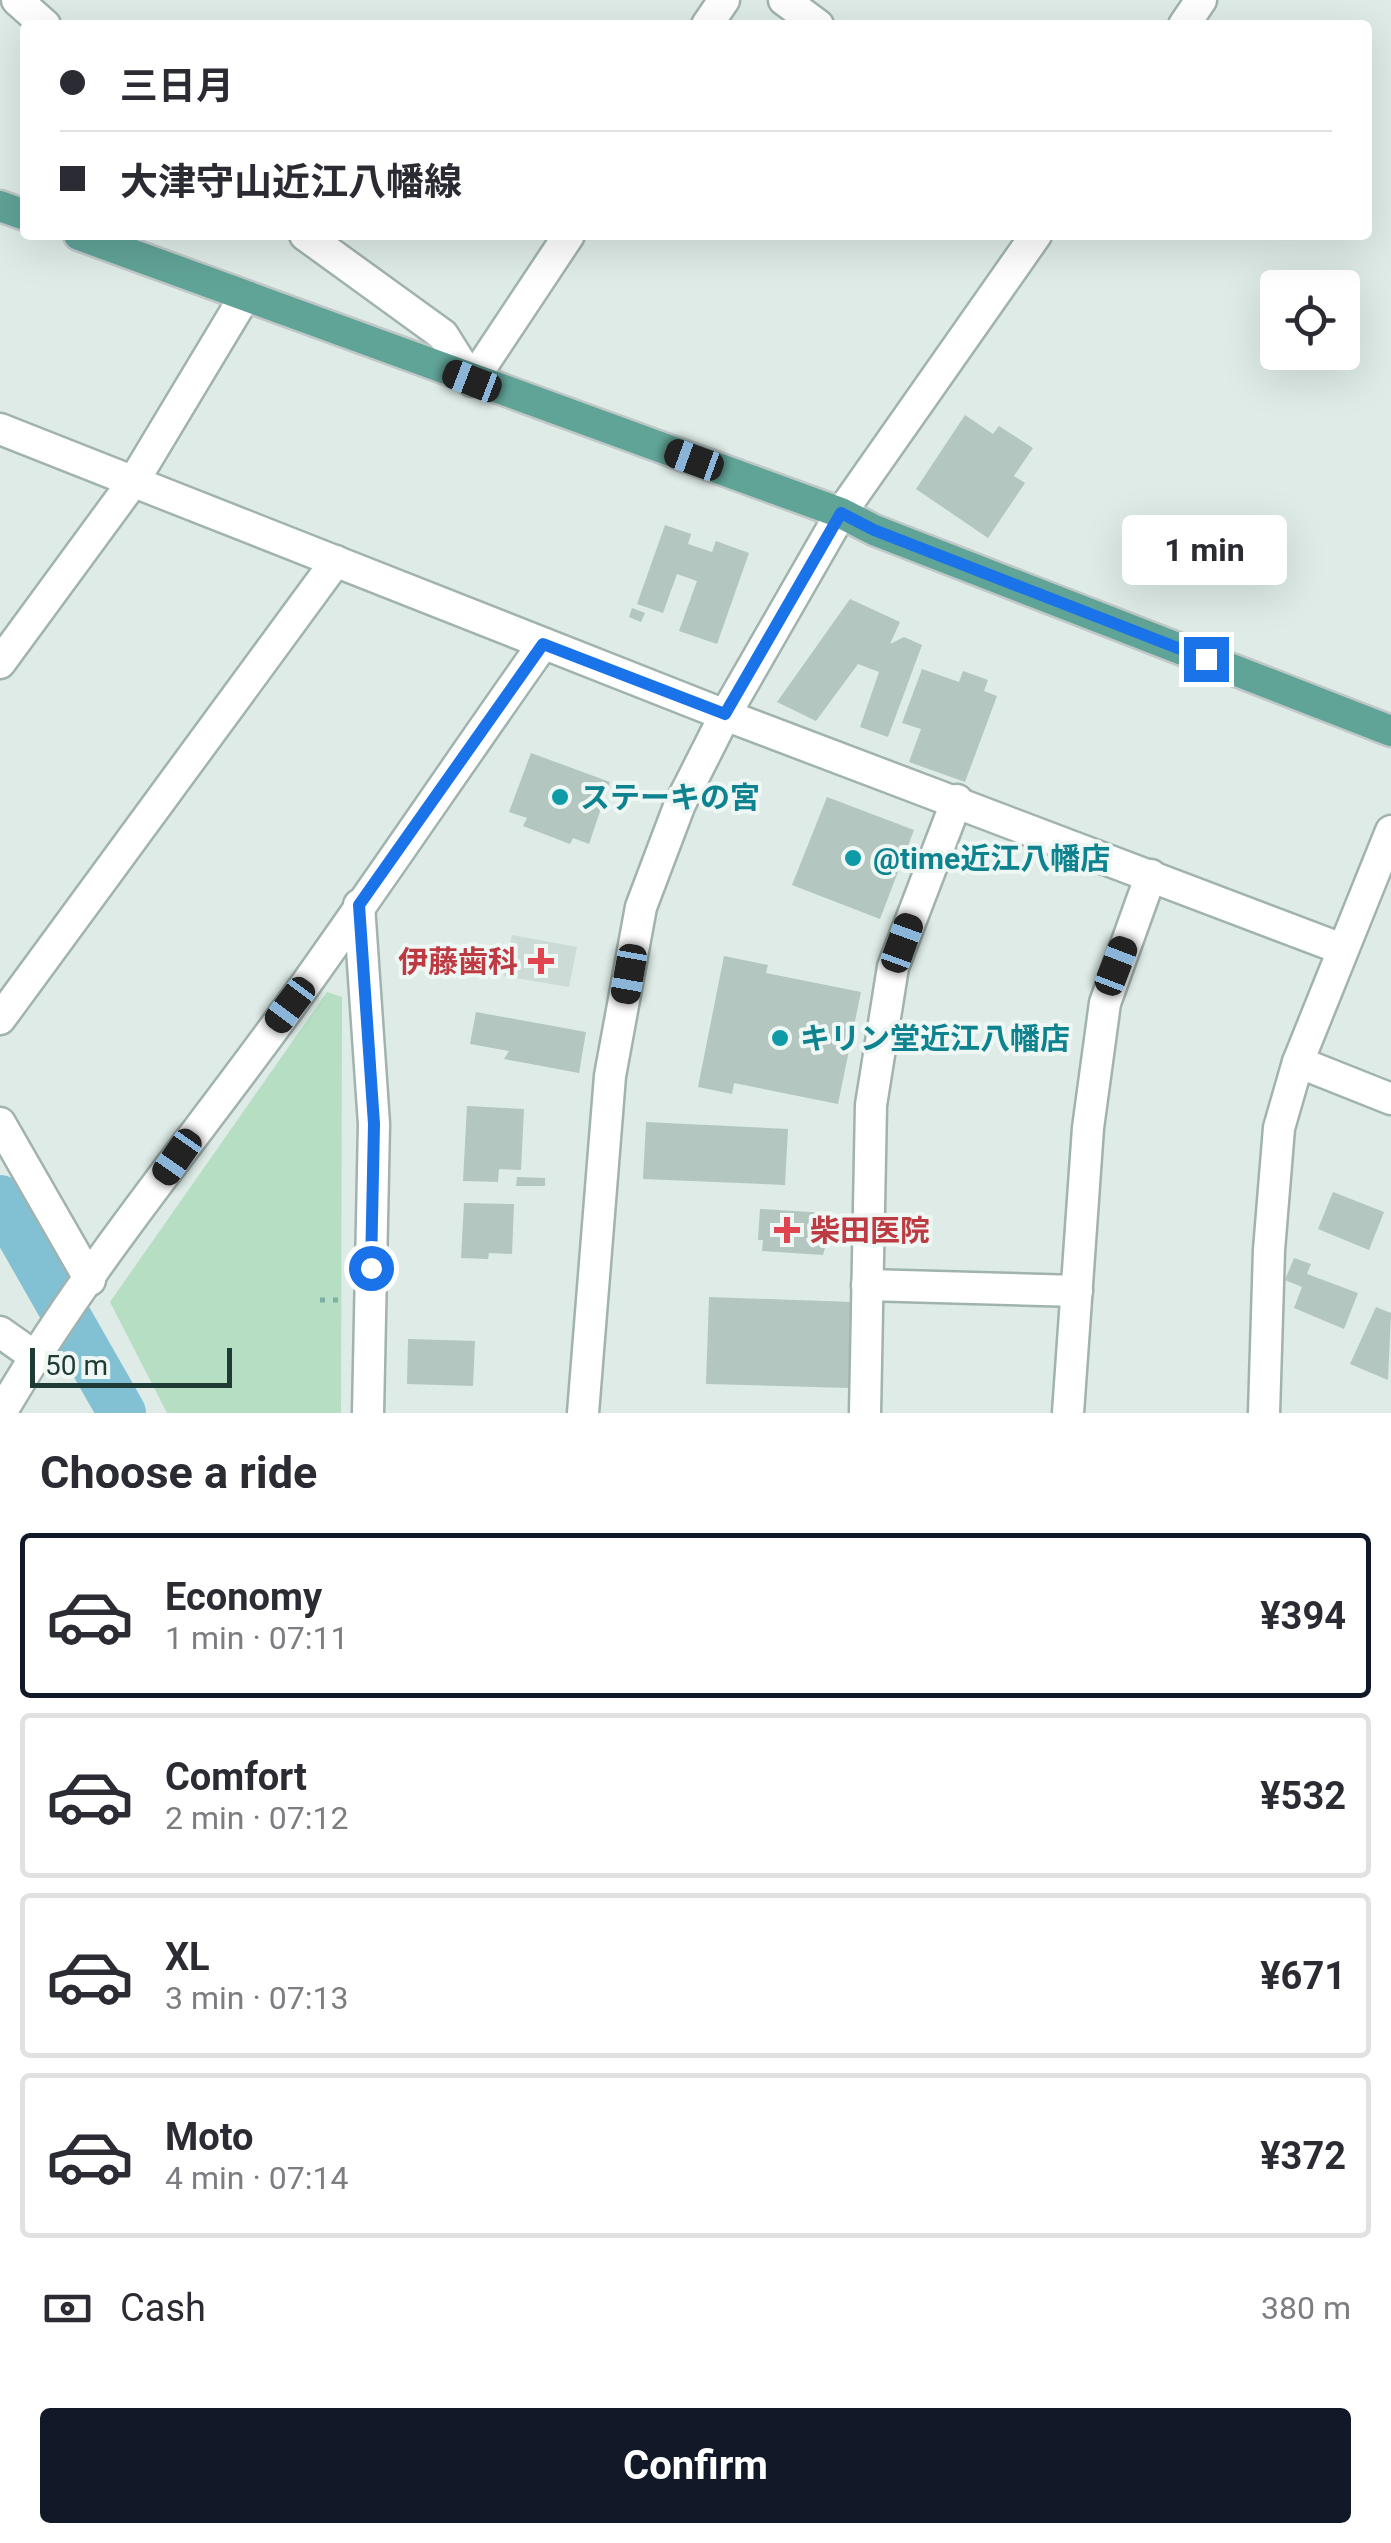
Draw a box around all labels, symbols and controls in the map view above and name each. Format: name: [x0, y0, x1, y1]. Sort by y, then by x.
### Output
text: 三日月: [120, 64, 234, 108]
text: 大津守山近江八幡線: [120, 160, 462, 204]
map controls: [1260, 270, 1360, 370]
button: locate: [1260, 270, 1360, 370]
car: [439, 356, 505, 406]
car: [661, 436, 727, 484]
callout: 1 min: [1124, 514, 1288, 584]
text: 1 min: [1164, 531, 1245, 569]
route end: [1184, 637, 1229, 682]
place label: ステーキの宮: [580, 780, 760, 815]
marker: ステーキの宮: [549, 786, 571, 808]
place label: @time近江八幡店: [873, 841, 1110, 876]
marker: @time近江八幡店: [842, 847, 864, 869]
car: [878, 910, 926, 976]
car: [1091, 933, 1141, 999]
car: [609, 942, 649, 1006]
place label: 伊藤歯科: [398, 944, 518, 979]
marker: 伊藤歯科: [528, 948, 554, 974]
car: [260, 972, 320, 1038]
place label: キリン堂近江八幡店: [800, 1021, 1070, 1056]
marker: キリン堂近江八幡店: [769, 1027, 791, 1049]
car: [148, 1124, 206, 1190]
place label: 柴田医院: [810, 1213, 930, 1248]
marker: 柴田医院: [774, 1217, 800, 1243]
route start: [349, 1246, 394, 1291]
scale bar: [30, 1343, 232, 1388]
text: 50 m: [45, 1349, 108, 1382]
text: Choose a ride: [40, 1446, 317, 1499]
icon: car: [45, 1571, 135, 1661]
text: Economy: [165, 1575, 322, 1619]
text: ¥394: [1260, 1594, 1346, 1638]
text: 1 min · 07:11: [165, 1619, 348, 1657]
icon: car: [45, 1751, 135, 1841]
text: Comfort: [165, 1755, 307, 1799]
text: ¥532: [1260, 1774, 1346, 1818]
text: 2 min · 07:12: [165, 1799, 348, 1837]
icon: car: [45, 1931, 135, 2021]
text: XL: [165, 1935, 210, 1979]
text: ¥671: [1260, 1954, 1346, 1998]
text: 3 min · 07:13: [165, 1979, 348, 2017]
icon: car: [45, 2111, 135, 2201]
text: Moto: [165, 2115, 254, 2159]
text: ¥372: [1260, 2134, 1346, 2178]
text: 4 min · 07:14: [165, 2159, 348, 2197]
icon: cash: [40, 2281, 95, 2336]
text: Cash: [120, 2286, 206, 2330]
text: 380 m: [1261, 2289, 1351, 2327]
button: Confirm: [40, 2408, 1351, 2523]

